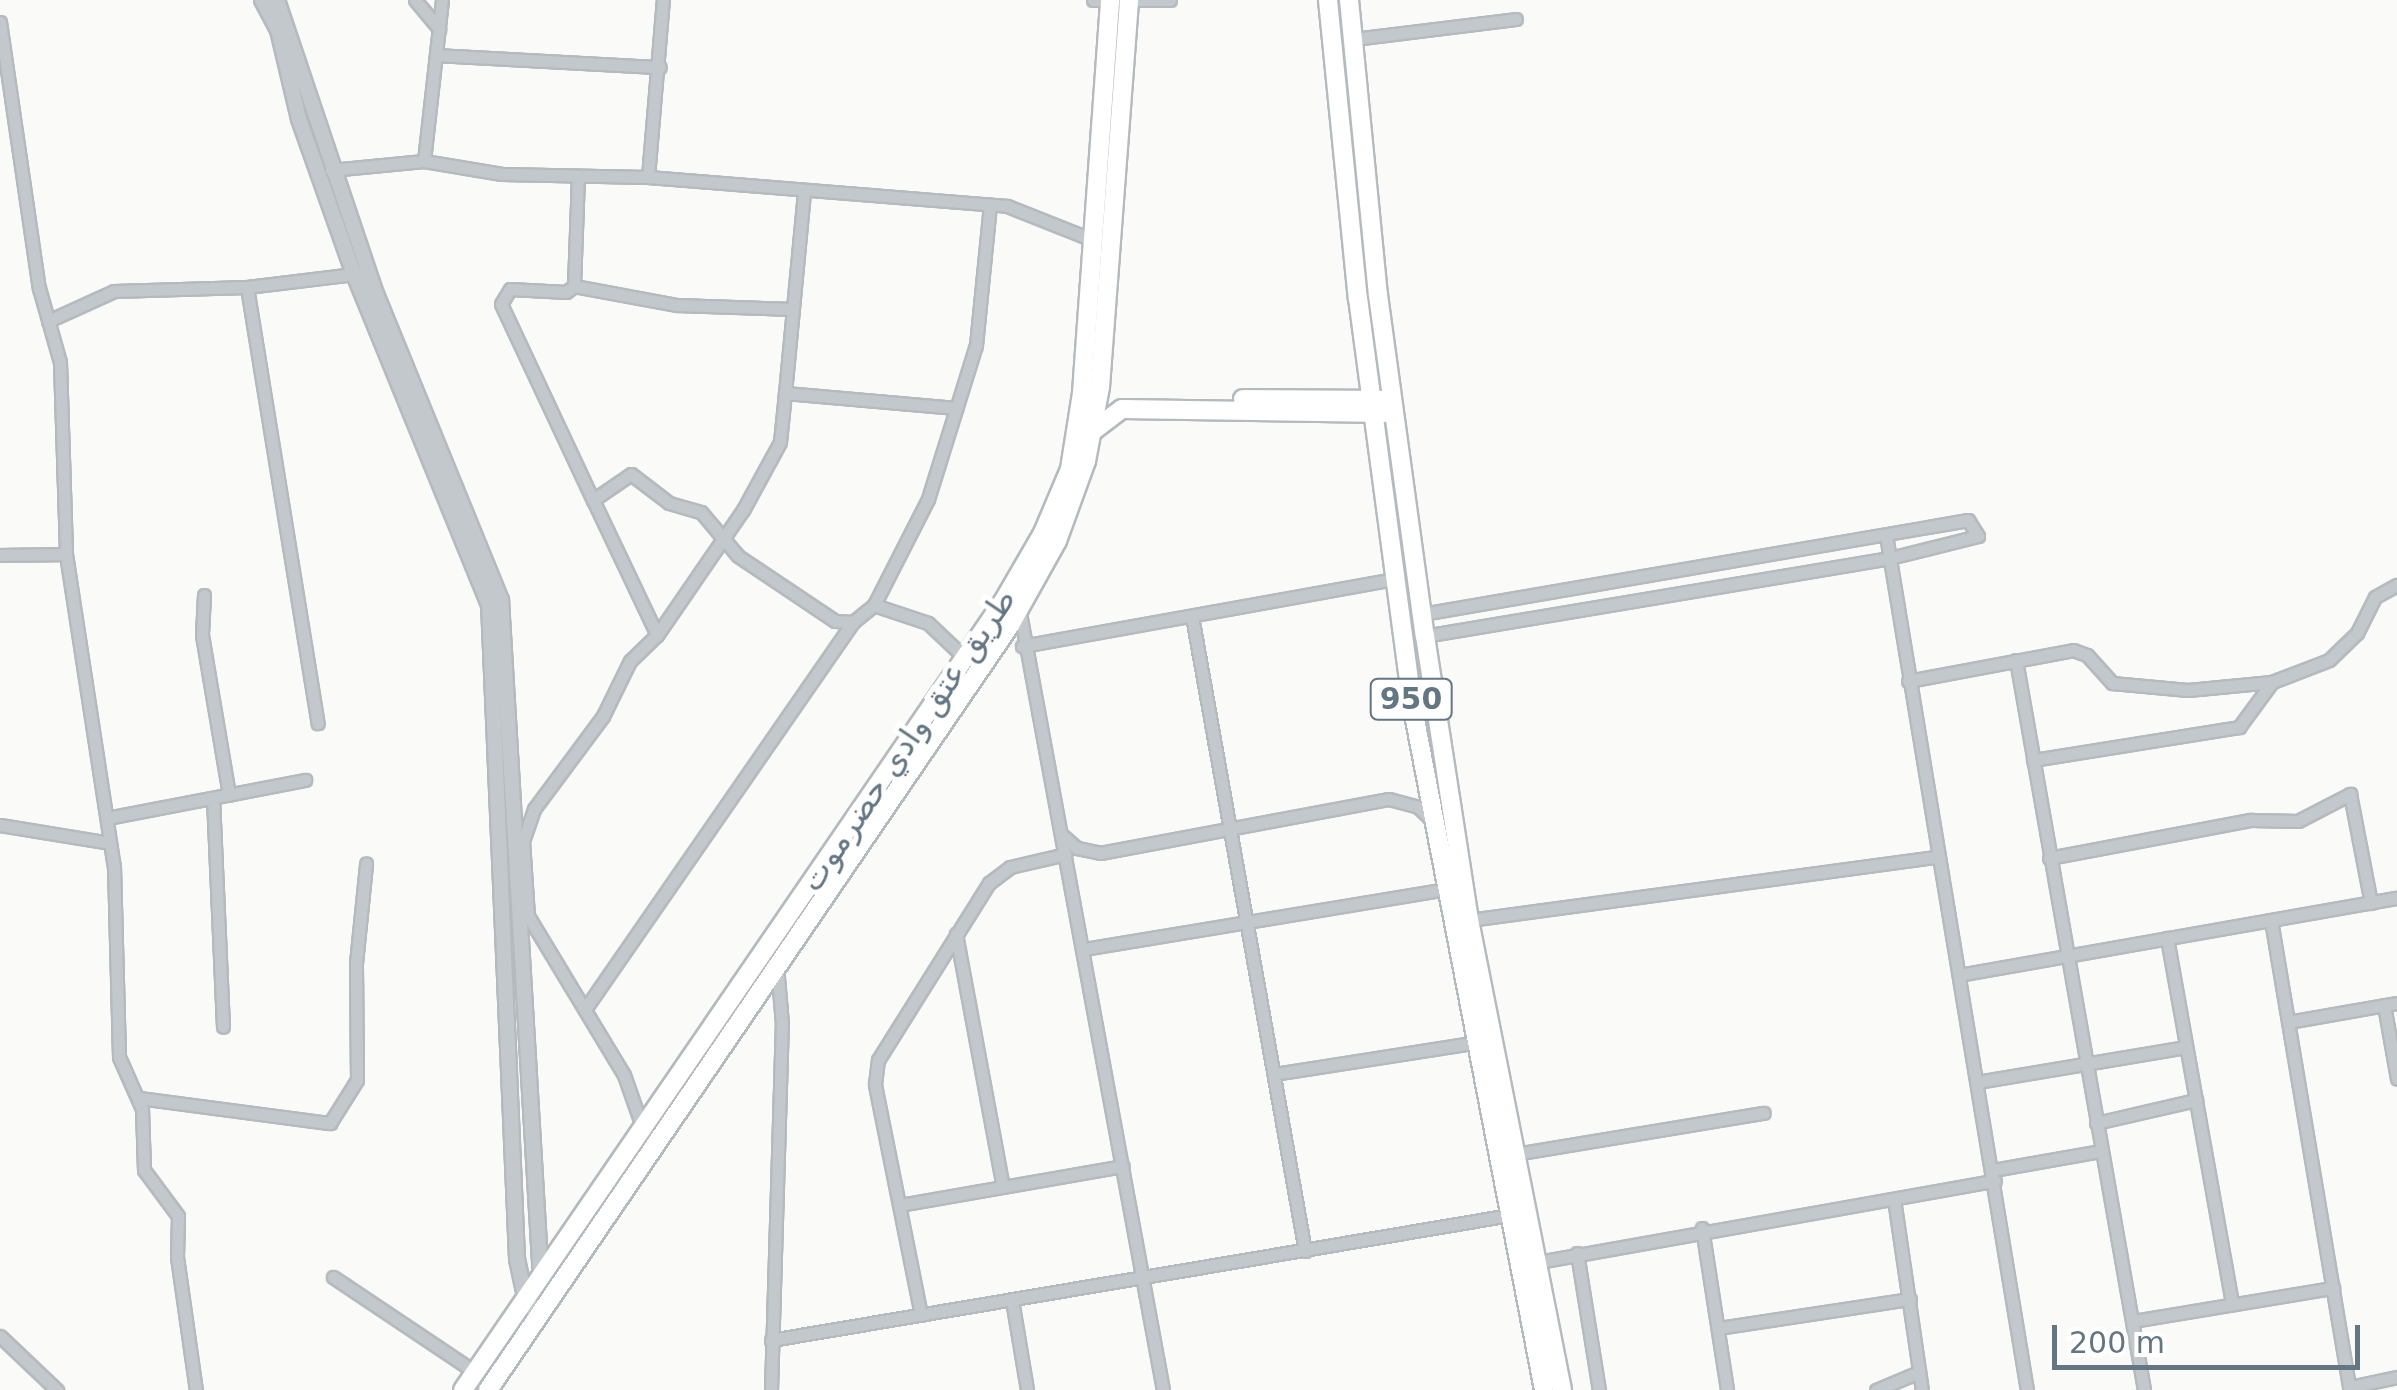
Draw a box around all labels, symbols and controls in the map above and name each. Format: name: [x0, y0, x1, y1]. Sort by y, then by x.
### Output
street label: طريق عتق وادي حضرموت: [792, 581, 1024, 899]
road number: 950: [1368, 674, 1454, 724]
scale bar: [2057, 1305, 2364, 1367]
text: 200 m: [2069, 1325, 2165, 1360]

